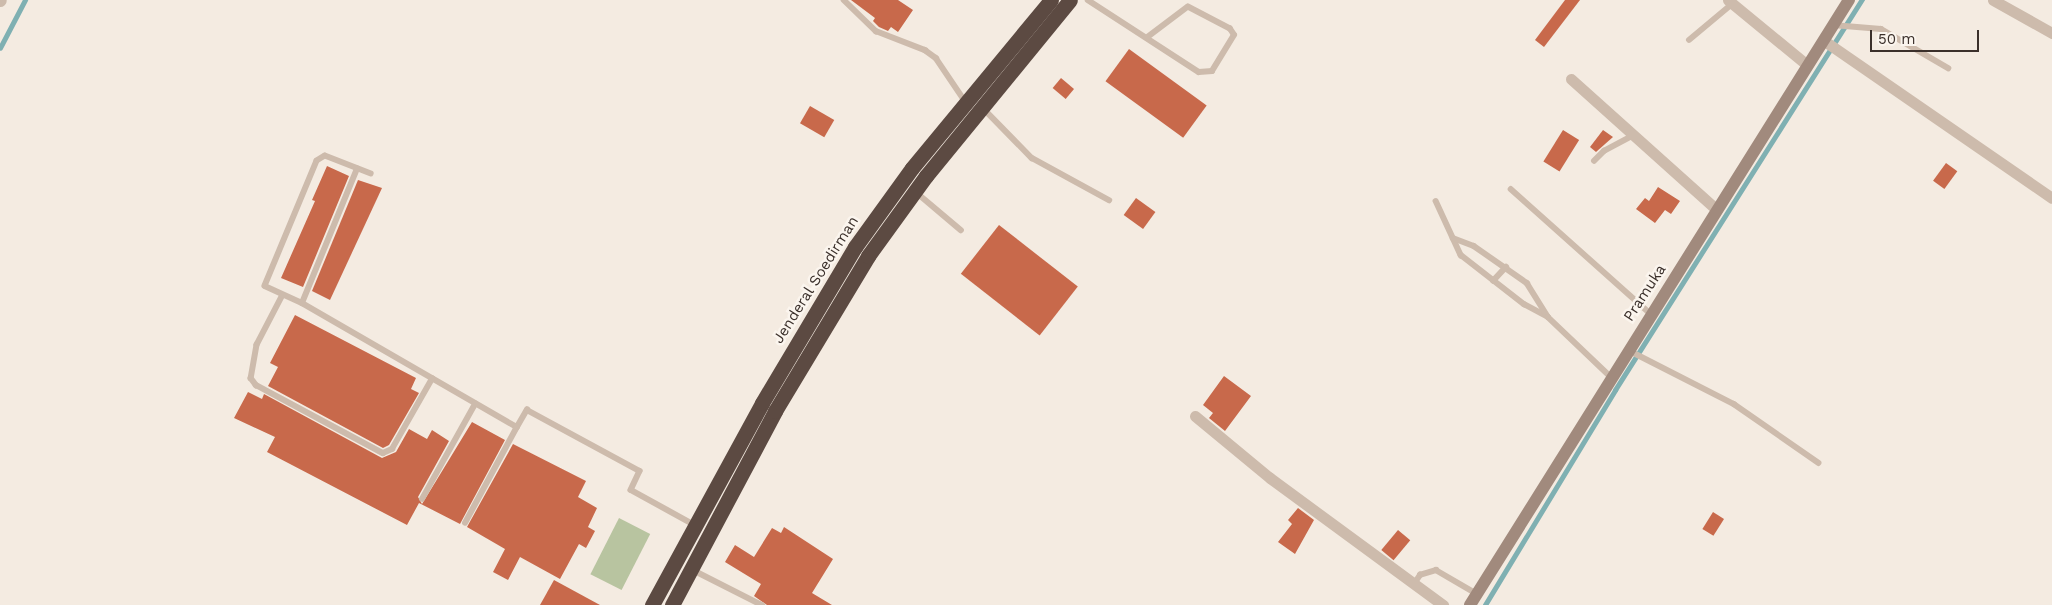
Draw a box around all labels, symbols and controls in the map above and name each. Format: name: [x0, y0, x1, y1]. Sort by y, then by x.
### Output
scale bar: [1872, 20, 1981, 52]
text: 50 m: [1878, 30, 1915, 48]
street label: Jenderal Soedirman: [769, 213, 863, 347]
street label: Pramuka: [1620, 261, 1670, 325]

